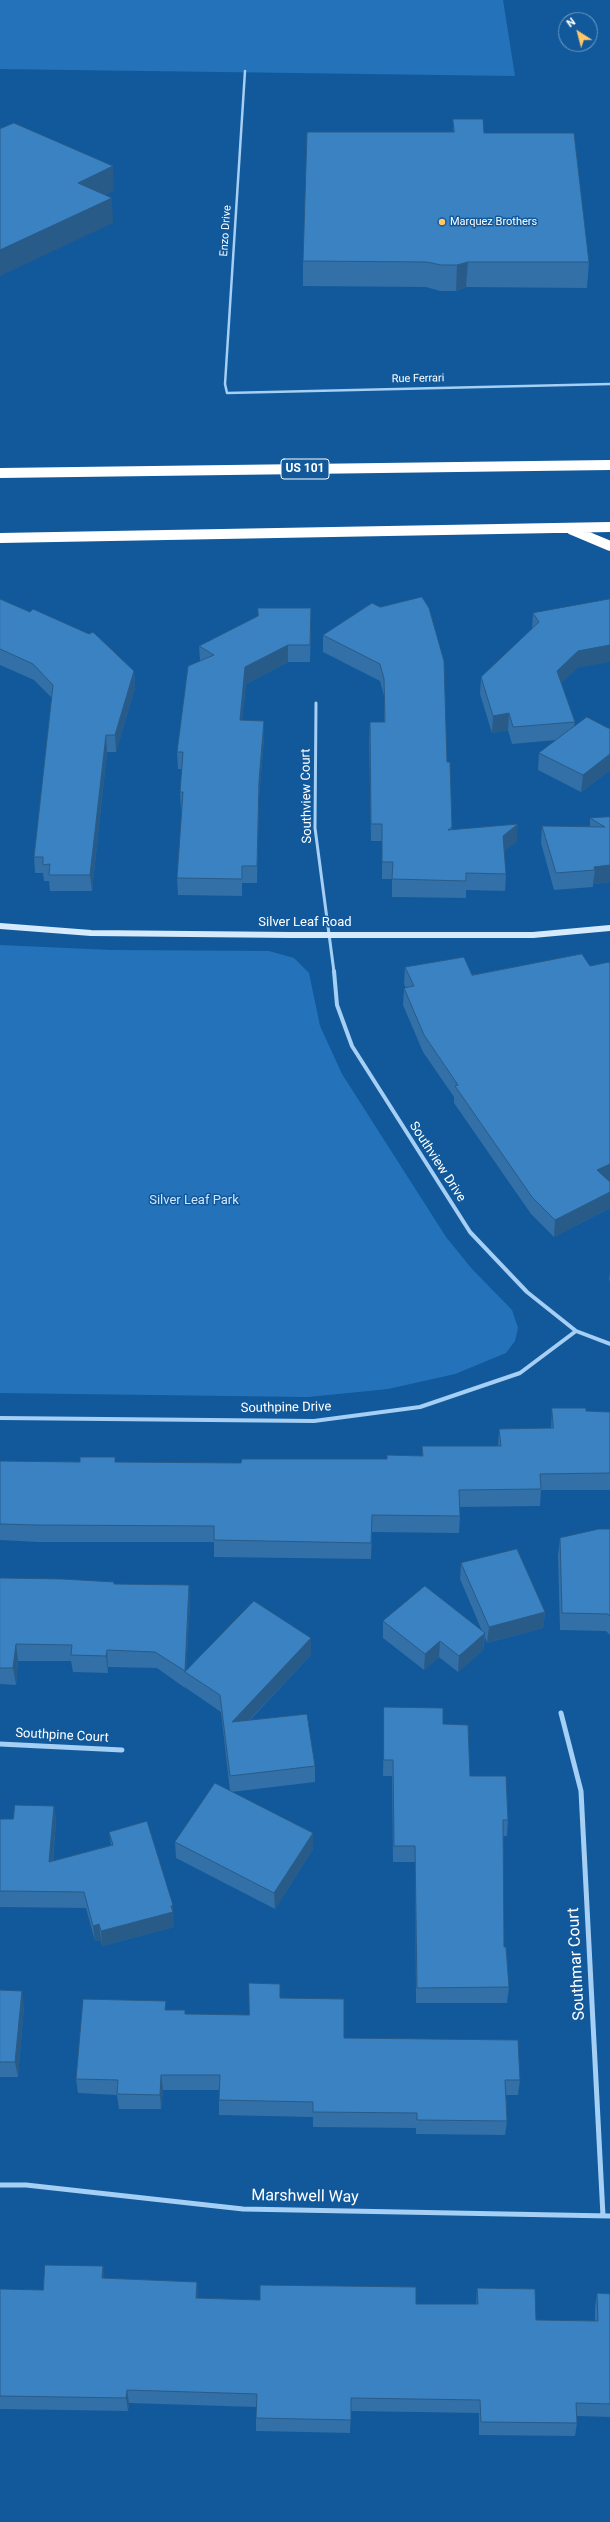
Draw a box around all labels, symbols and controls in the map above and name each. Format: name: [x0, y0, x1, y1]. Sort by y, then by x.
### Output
north arrow: [558, 12, 598, 52]
text: N: [564, 15, 578, 30]
street label: Enzo Drive: [218, 205, 234, 257]
place label: Marquez Brothers: [450, 215, 537, 229]
marker: Marquez Brothers: [437, 217, 447, 227]
street label: Rue Ferrari: [391, 372, 445, 386]
road number: US 101: [281, 459, 329, 479]
street label: Southview Court: [298, 748, 316, 844]
street label: Silver Leaf Road: [258, 915, 352, 931]
street label: Southview Drive: [405, 1119, 469, 1205]
park label: Silver Leaf Park: [149, 1193, 239, 1209]
street label: Southpine Drive: [241, 1399, 331, 1417]
street label: Southpine Court: [15, 1726, 109, 1746]
street label: Southmar Court: [564, 1907, 590, 2021]
street label: Marshwell Way: [251, 2186, 359, 2208]

